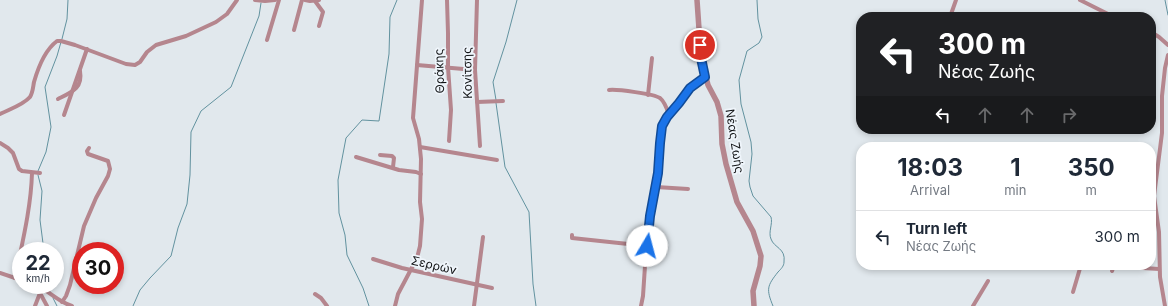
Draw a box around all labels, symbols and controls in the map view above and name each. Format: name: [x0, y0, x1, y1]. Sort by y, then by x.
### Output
text: 300 m: [938, 27, 1026, 61]
pin: [683, 28, 717, 62]
icon: left: [872, 28, 924, 80]
icon: arrive: [689, 34, 711, 56]
street label: Κονίτσης: [459, 47, 475, 99]
street label: Θράκης: [431, 48, 447, 94]
text: Νέας Ζωής: [938, 61, 1035, 82]
icon: left: [932, 104, 954, 126]
icon: ahead: [974, 104, 996, 126]
icon: ahead: [1016, 104, 1038, 126]
icon: right: [1058, 104, 1080, 126]
street label: Νέας Ζωής: [723, 108, 748, 174]
text: 18:03: [897, 153, 963, 182]
text: 1: [1010, 153, 1020, 182]
text: 350: [1068, 153, 1115, 182]
text: Arrival: [910, 182, 950, 198]
text: min: [1004, 182, 1026, 198]
text: m: [1086, 182, 1097, 198]
text: Turn left: [906, 219, 967, 238]
position arrow: [626, 225, 668, 267]
icon: left: [872, 226, 894, 248]
text: 300 m: [1094, 227, 1140, 246]
text: Νέας Ζωής: [906, 238, 976, 254]
speed limit sign: 30: [72, 242, 124, 294]
text: 22: [25, 251, 51, 275]
street label: Σερρών: [410, 253, 458, 277]
text: km/h: [26, 272, 50, 284]

